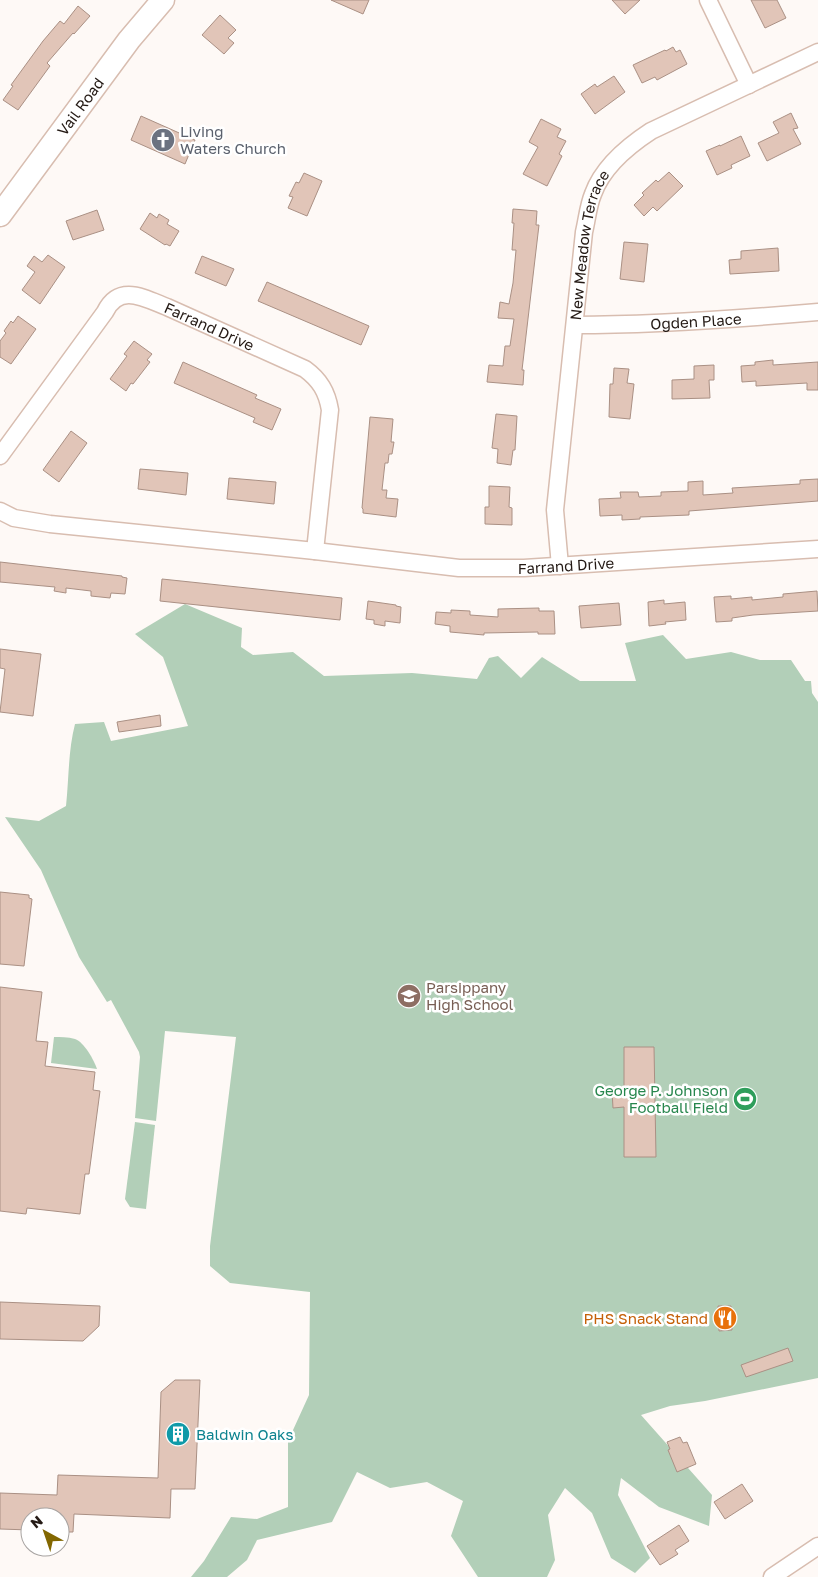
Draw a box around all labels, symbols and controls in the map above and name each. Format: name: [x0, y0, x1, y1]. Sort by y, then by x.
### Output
street label: Vail Road: [53, 74, 107, 139]
place label: Living Waters Church: [180, 122, 286, 157]
church icon: Living Waters Church: [150, 127, 176, 153]
street label: New Meadow Terrace: [566, 166, 613, 321]
street label: Farrand Drive: [162, 298, 257, 354]
street label: Ogden Place: [650, 309, 742, 332]
street label: Farrand Drive: [518, 553, 615, 577]
place label: Parsippany High School: [426, 978, 514, 1013]
school or university icon: Parsippany High School: [396, 983, 422, 1009]
place label: George P. Johnson Football Field: [594, 1081, 728, 1116]
sports icon: George P. Johnson Football Field: [732, 1086, 758, 1112]
restaurant icon: PHS Snack Stand: [712, 1305, 738, 1331]
place label: PHS Snack Stand: [583, 1309, 708, 1327]
building icon: Baldwin Oaks: [165, 1421, 191, 1447]
place label: Baldwin Oaks: [196, 1425, 294, 1443]
north arrow: [20, 1507, 70, 1557]
text: N: [27, 1512, 46, 1532]

